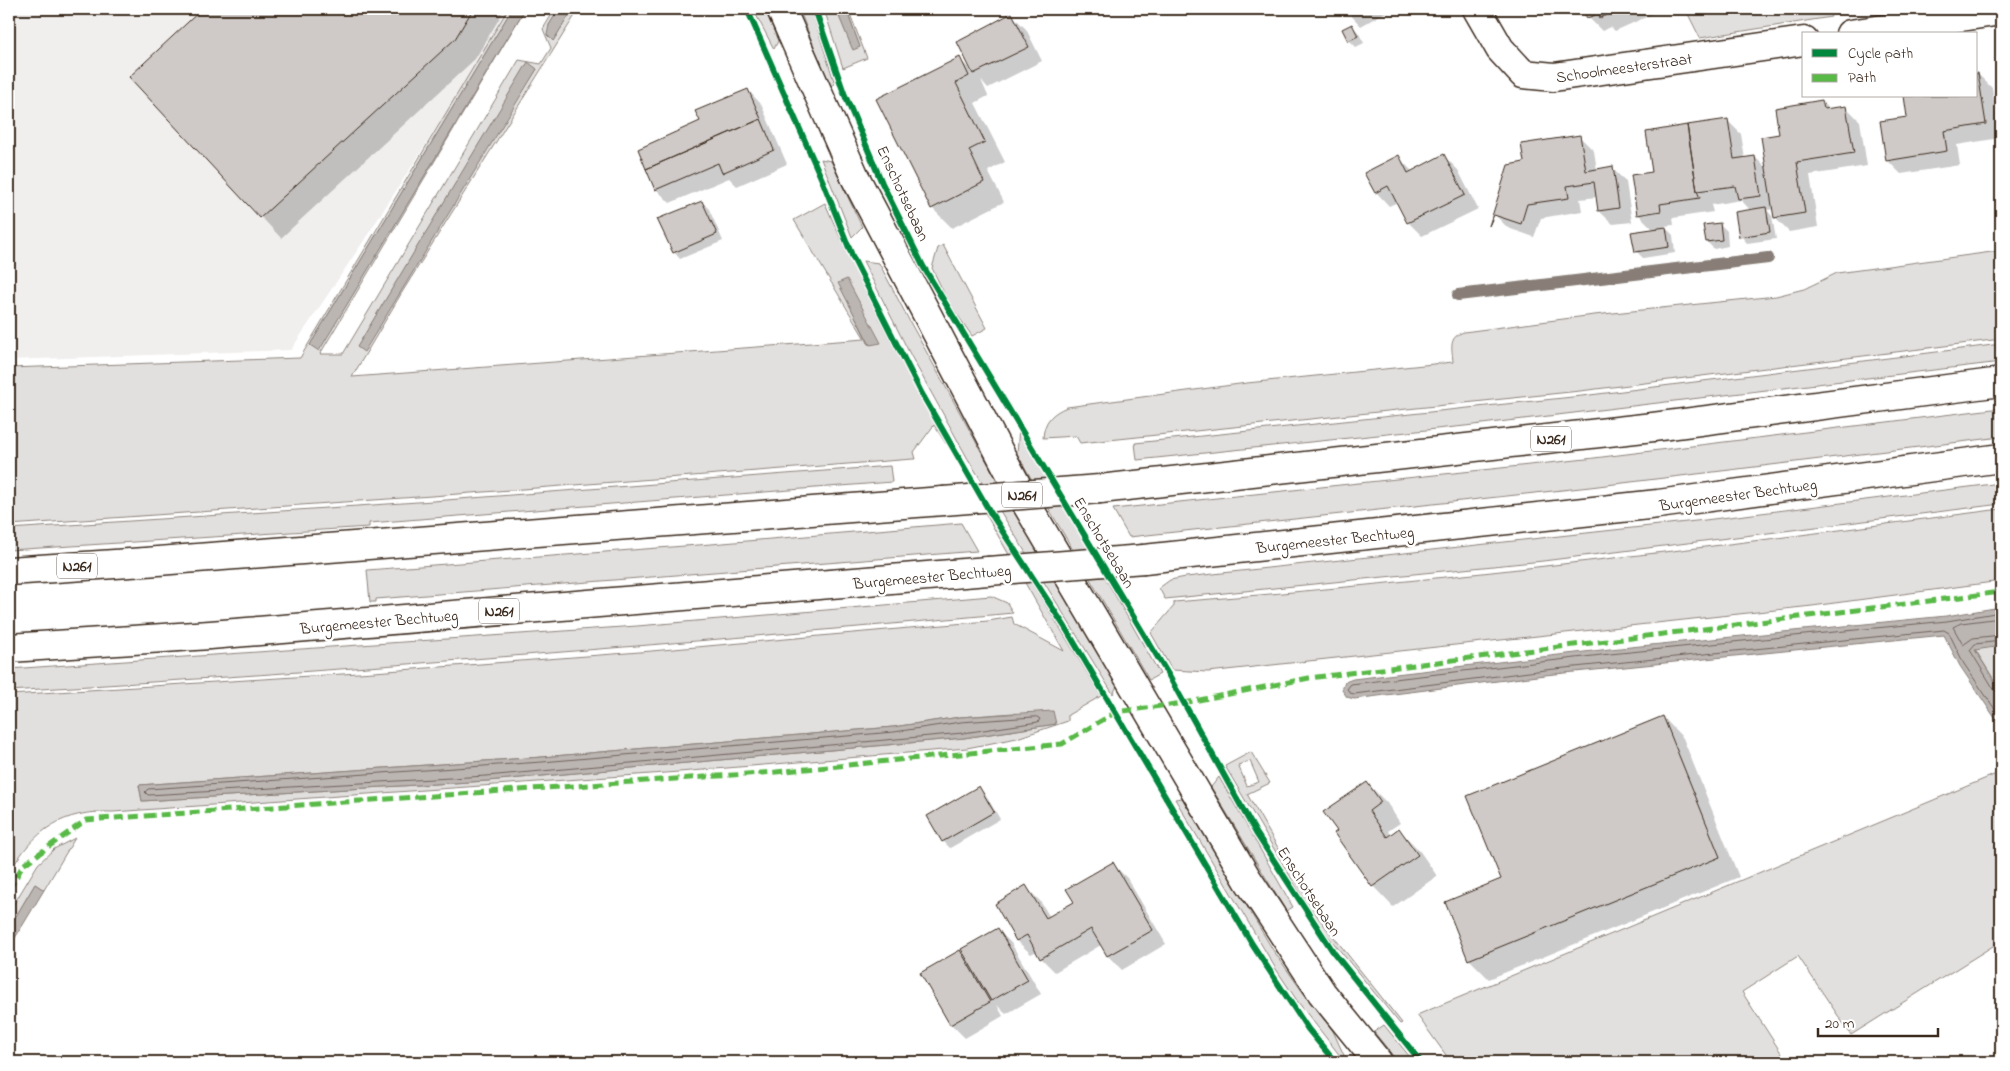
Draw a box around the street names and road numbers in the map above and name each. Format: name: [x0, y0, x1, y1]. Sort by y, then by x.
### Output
street label: Schoolmeesterstraat: [1555, 47, 1695, 90]
street label: Enschotsebaan: [870, 142, 935, 246]
road number: N261: [1531, 426, 1571, 452]
street label: Burgemeester Bechtweg: [1657, 473, 1818, 519]
road number: N261: [1002, 482, 1042, 508]
street label: Enschotsebaan: [1066, 493, 1140, 593]
street label: Burgemeester Bechtweg: [1254, 521, 1415, 561]
road number: N261: [57, 554, 97, 578]
street label: Burgemeester Bechtweg: [851, 559, 1012, 597]
road number: N261: [479, 598, 519, 624]
street label: Burgemeester Bechtweg: [298, 604, 459, 642]
street label: Enschotsebaan: [1270, 842, 1347, 942]

